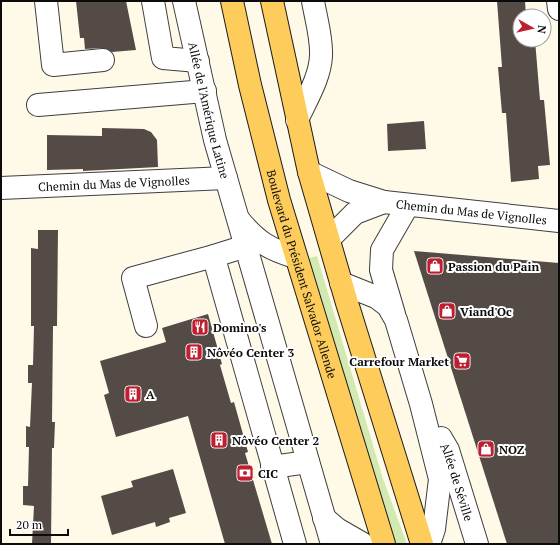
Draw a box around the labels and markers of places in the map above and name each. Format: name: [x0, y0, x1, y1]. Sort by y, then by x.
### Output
shop icon: Passion du Pain: [425, 256, 445, 276]
place label: Passion du Pain: [448, 259, 539, 274]
shop icon: Viand'Oc: [437, 301, 457, 321]
place label: Viand'Oc: [460, 304, 512, 319]
restaurant icon: Domino's: [190, 317, 210, 337]
place label: Domino's: [213, 320, 267, 335]
building icon: Nôvéo Center 3: [184, 342, 204, 362]
place label: Nôvéo Center 3: [207, 345, 295, 360]
supermarket icon: Carrefour Market: [452, 351, 472, 371]
place label: Carrefour Market: [349, 354, 449, 369]
building icon: A: [123, 384, 143, 404]
place label: A: [146, 387, 155, 402]
building icon: Nôvéo Center 2: [209, 430, 229, 450]
place label: Nôvéo Center 2: [232, 433, 320, 448]
shop icon: NOZ: [476, 439, 496, 459]
place label: NOZ: [499, 442, 525, 457]
bank icon: CIC: [235, 463, 255, 483]
place label: CIC: [258, 466, 278, 481]

